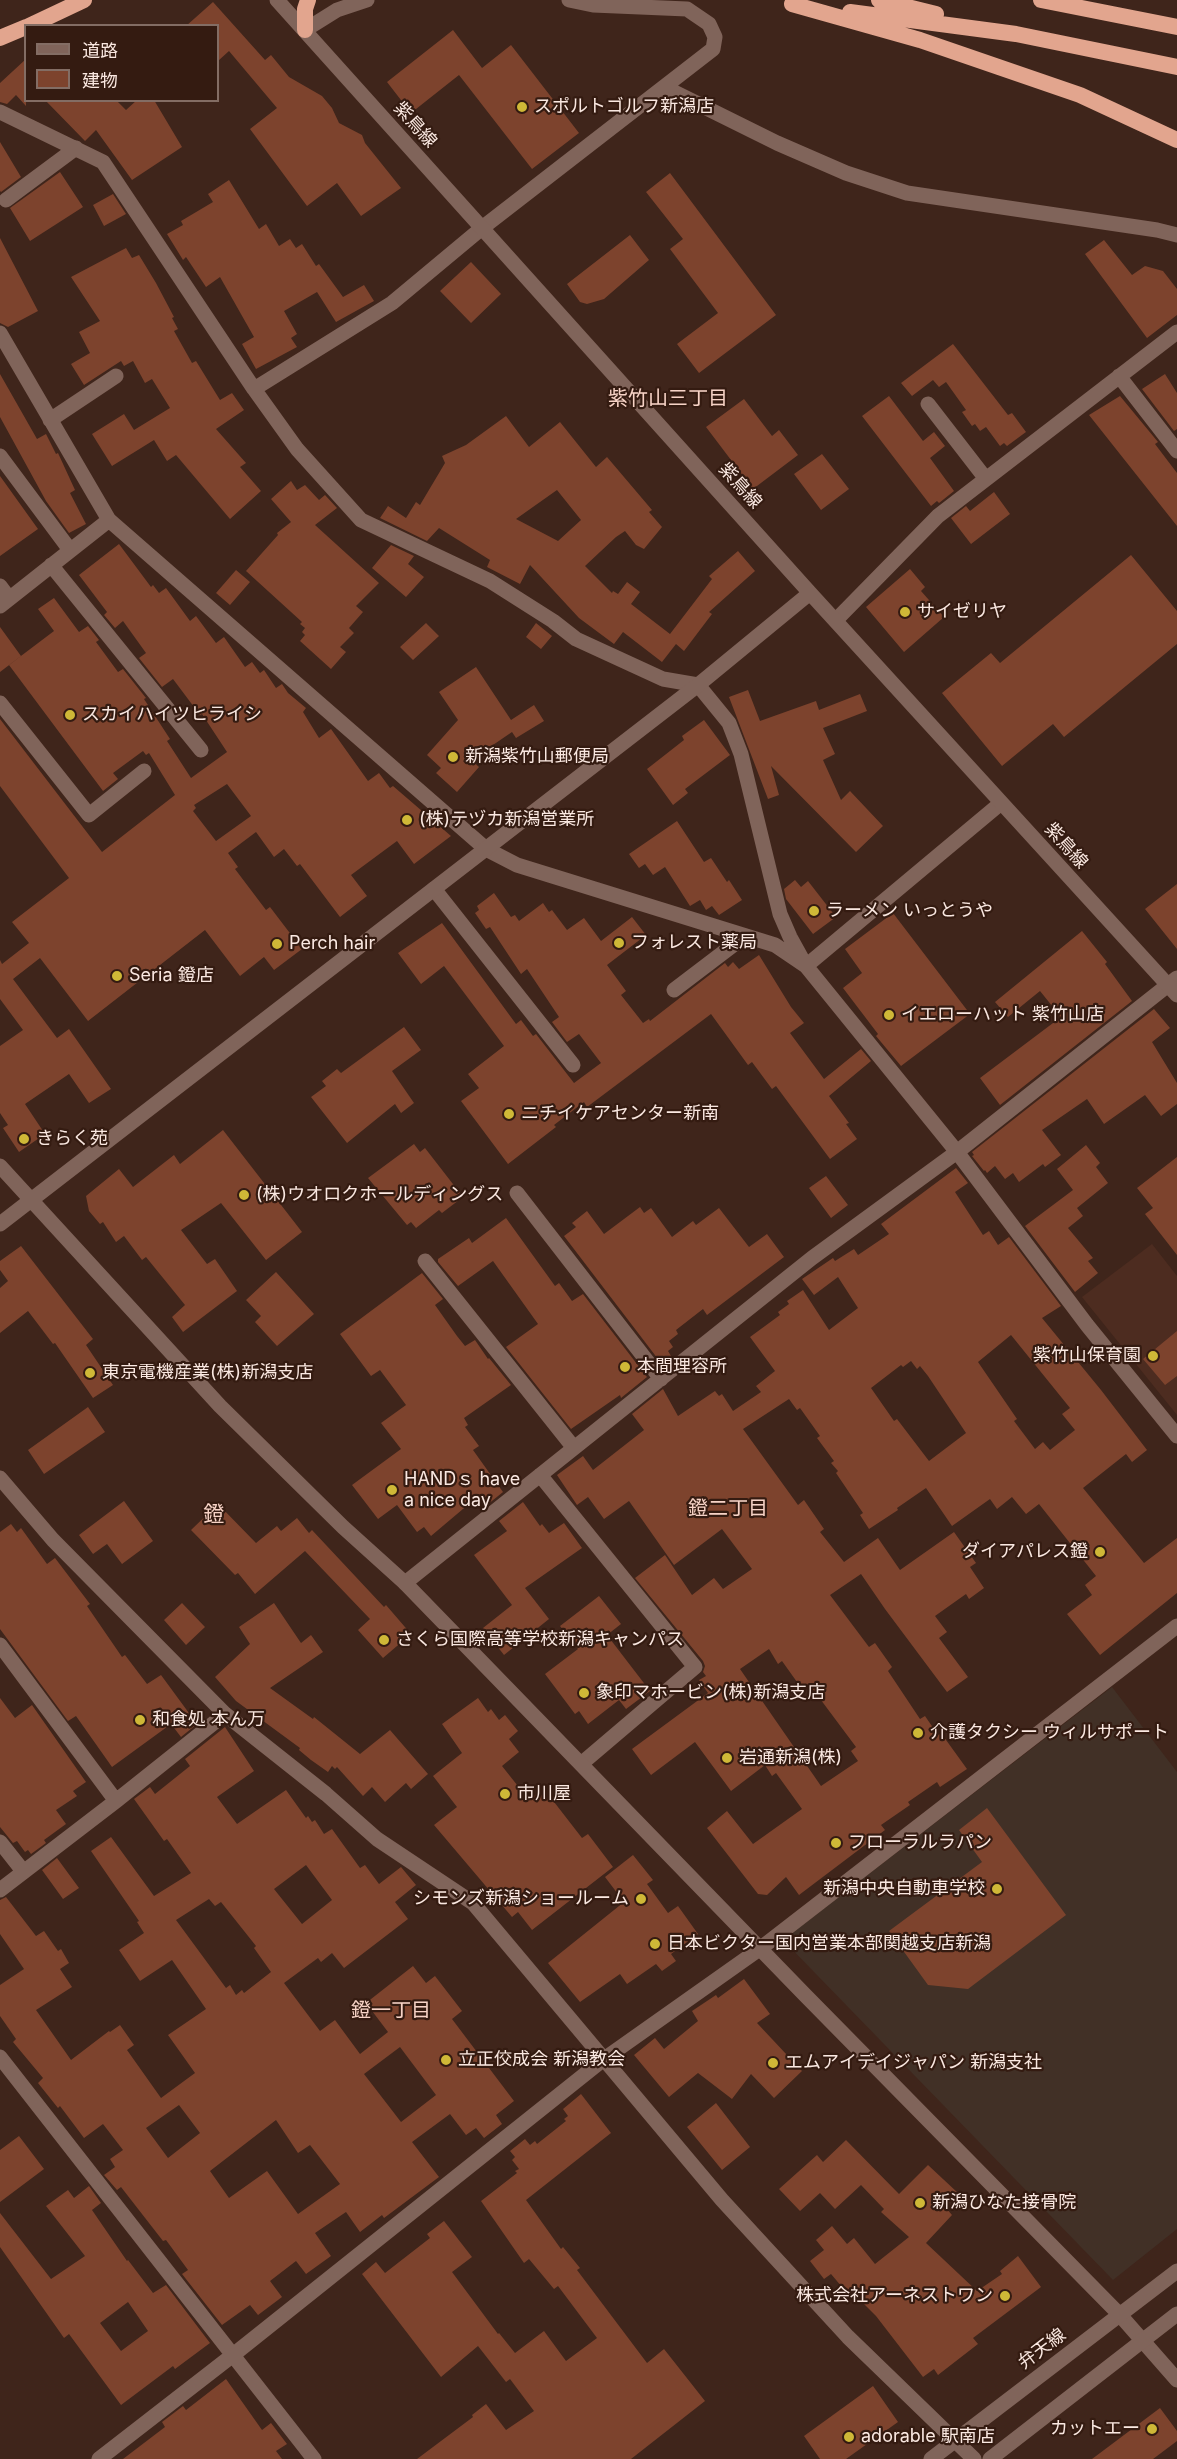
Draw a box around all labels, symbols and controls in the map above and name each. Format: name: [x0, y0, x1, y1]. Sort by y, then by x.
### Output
legend: [24, 24, 219, 102]
text: 道路: [82, 40, 118, 61]
text: 建物: [82, 70, 118, 91]
place label: スポルトゴルフ新潟店: [534, 96, 714, 118]
street label: 紫鳥線: [389, 98, 441, 152]
marker: スポルトゴルフ新潟店: [515, 100, 529, 114]
district label: 紫竹山三丁目: [608, 387, 728, 411]
street label: 紫鳥線: [714, 459, 766, 513]
place label: サイゼリヤ: [917, 601, 1007, 623]
marker: サイゼリヤ: [898, 605, 912, 619]
place label: スカイハイツヒライシ: [82, 704, 262, 726]
marker: スカイハイツヒライシ: [63, 708, 77, 722]
place label: 新潟紫竹山郵便局: [465, 746, 609, 768]
marker: 新潟紫竹山郵便局: [446, 750, 460, 764]
place label: (株)テヅカ新潟営業所: [419, 809, 594, 831]
marker: (株)テヅカ新潟営業所: [400, 813, 414, 827]
street label: 紫鳥線: [1040, 819, 1092, 873]
place label: ラーメン いっとうや: [826, 900, 993, 922]
marker: ラーメン いっとうや: [807, 904, 821, 918]
place label: フォレスト薬局: [631, 932, 757, 954]
place label: Perch hair: [289, 933, 375, 955]
marker: フォレスト薬局: [612, 936, 626, 950]
marker: Perch hair: [270, 937, 284, 951]
place label: Seria 鐙店: [129, 965, 214, 987]
marker: Seria 鐙店: [110, 969, 124, 983]
place label: イエローハット 紫竹山店: [901, 1004, 1104, 1026]
marker: イエローハット 紫竹山店: [882, 1008, 896, 1022]
place label: ニチイケアセンター新南: [521, 1103, 719, 1125]
marker: ニチイケアセンター新南: [502, 1107, 516, 1121]
place label: きらく苑: [36, 1128, 108, 1150]
marker: きらく苑: [17, 1132, 31, 1146]
place label: (株)ウオロクホールディングス: [256, 1184, 503, 1206]
marker: (株)ウオロクホールディングス: [237, 1188, 251, 1202]
place label: 紫竹山保育園: [1033, 1345, 1141, 1367]
marker: 紫竹山保育園: [1146, 1349, 1160, 1363]
place label: 本間理容所: [637, 1356, 727, 1378]
marker: 本間理容所: [618, 1360, 632, 1374]
place label: 東京電機産業(株)新潟支店: [102, 1362, 313, 1384]
marker: 東京電機産業(株)新潟支店: [83, 1366, 97, 1380]
place label: HANDｓ have a nice day: [404, 1469, 520, 1512]
marker: HANDｓ have a nice day: [385, 1483, 399, 1497]
district label: 鐙二丁目: [688, 1497, 768, 1521]
district label: 鐙: [204, 1502, 224, 1528]
place label: ダイアパレス鐙: [962, 1541, 1088, 1563]
marker: ダイアパレス鐙: [1093, 1545, 1107, 1559]
place label: さくら国際高等学校新潟キャンパス: [396, 1629, 684, 1651]
marker: さくら国際高等学校新潟キャンパス: [377, 1633, 391, 1647]
place label: 象印マホービン(株)新潟支店: [596, 1682, 825, 1704]
marker: 象印マホービン(株)新潟支店: [577, 1686, 591, 1700]
place label: 和食処 本ん万: [152, 1709, 265, 1731]
marker: 和食処 本ん万: [133, 1713, 147, 1727]
place label: 介護タクシー ウィルサポート: [930, 1722, 1169, 1744]
marker: 介護タクシー ウィルサポート: [911, 1726, 925, 1740]
place label: 岩通新潟(株): [739, 1747, 842, 1769]
marker: 岩通新潟(株): [720, 1751, 734, 1765]
place label: 市川屋: [517, 1783, 571, 1805]
marker: 市川屋: [498, 1787, 512, 1801]
place label: フローラルラパン: [848, 1832, 992, 1854]
marker: フローラルラパン: [829, 1836, 843, 1850]
place label: 新潟中央自動車学校: [823, 1878, 985, 1900]
marker: 新潟中央自動車学校: [990, 1882, 1004, 1896]
place label: シモンズ新潟ショールーム: [413, 1888, 629, 1910]
marker: シモンズ新潟ショールーム: [634, 1892, 648, 1906]
place label: 日本ビクター国内営業本部関越支店新潟: [667, 1933, 991, 1955]
marker: 日本ビクター国内営業本部関越支店新潟: [648, 1937, 662, 1951]
district label: 鐙一丁目: [351, 1999, 431, 2023]
place label: 立正佼成会 新潟教会: [458, 2049, 625, 2071]
place label: エムアイデイジャパン 新潟支社: [785, 2052, 1042, 2074]
marker: 立正佼成会 新潟教会: [439, 2053, 453, 2067]
marker: エムアイデイジャパン 新潟支社: [766, 2056, 780, 2070]
place label: 新潟ひなた接骨院: [932, 2192, 1076, 2214]
marker: 新潟ひなた接骨院: [913, 2196, 927, 2210]
place label: 株式会社アーネストワン: [796, 2285, 993, 2307]
marker: 株式会社アーネストワン: [998, 2289, 1012, 2303]
street label: 弁天線: [1014, 2324, 1070, 2374]
place label: カットエー: [1050, 2418, 1140, 2440]
marker: カットエー: [1145, 2422, 1159, 2436]
place label: adorable 駅南店: [861, 2426, 995, 2448]
marker: adorable 駅南店: [842, 2430, 856, 2444]

